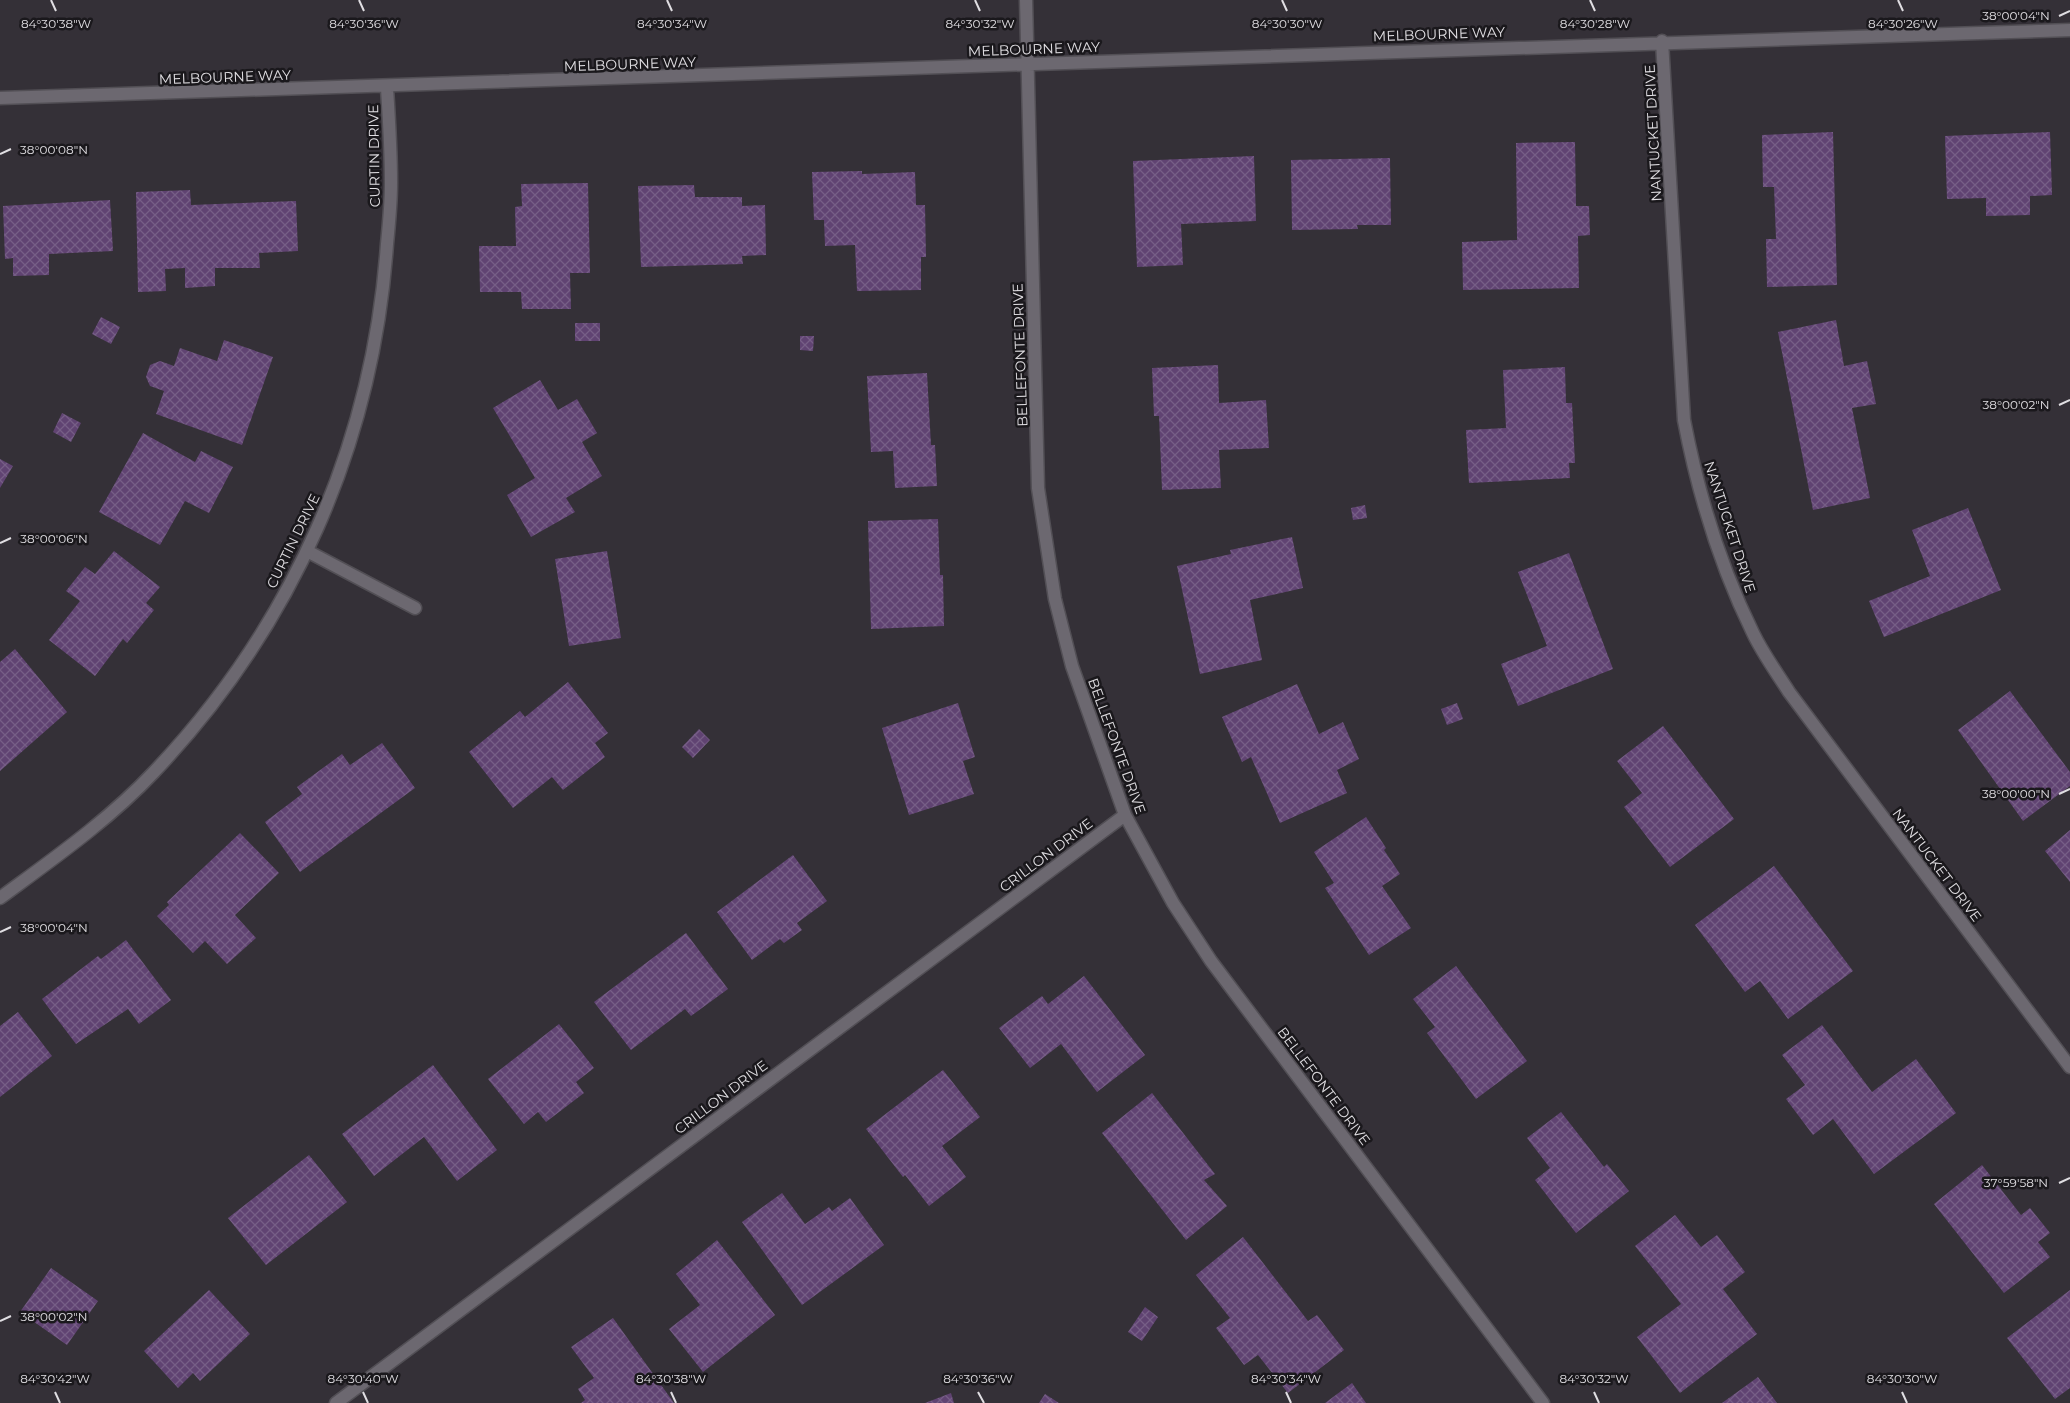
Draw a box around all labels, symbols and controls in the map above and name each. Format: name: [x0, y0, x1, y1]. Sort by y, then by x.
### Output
text: 38°00'04"N: [1982, 8, 2050, 23]
text: 84°30'38"W: [21, 16, 91, 31]
text: 84°30'36"W: [329, 16, 399, 31]
text: 84°30'34"W: [637, 16, 707, 31]
text: 84°30'32"W: [945, 16, 1015, 31]
text: 84°30'30"W: [1252, 16, 1322, 31]
text: 84°30'28"W: [1560, 16, 1630, 31]
text: 84°30'26"W: [1868, 16, 1938, 31]
street label: MELBOURNE WAY: [1373, 23, 1505, 45]
street label: MELBOURNE WAY: [968, 38, 1100, 60]
street label: MELBOURNE WAY: [564, 53, 696, 75]
street label: NANTUCKET DRIVE: [1640, 64, 1666, 202]
street label: MELBOURNE WAY: [159, 66, 291, 88]
street label: CURTIN DRIVE: [364, 104, 384, 208]
text: 38°00'08"N: [20, 142, 88, 157]
street label: BELLEFONTE DRIVE: [1009, 283, 1031, 427]
text: 38°00'02"N: [1983, 397, 2049, 412]
street label: NANTUCKET DRIVE: [1700, 459, 1760, 595]
street label: CURTIN DRIVE: [262, 491, 324, 591]
text: 38°00'06"N: [20, 531, 88, 546]
street label: BELLEFONTE DRIVE: [1084, 676, 1150, 816]
text: 38°00'00"N: [1982, 786, 2050, 801]
street label: NANTUCKET DRIVE: [1888, 805, 1986, 925]
street label: CRILLON DRIVE: [996, 814, 1096, 896]
text: 38°00'04"N: [20, 920, 88, 935]
street label: BELLEFONTE DRIVE: [1274, 1023, 1374, 1149]
street label: CRILLON DRIVE: [671, 1056, 771, 1138]
text: 37°59'58"N: [1984, 1175, 2048, 1190]
text: 38°00'02"N: [21, 1309, 87, 1324]
text: 84°30'42"W: [20, 1371, 90, 1386]
text: 84°30'40"W: [328, 1371, 398, 1386]
text: 84°30'38"W: [636, 1371, 706, 1386]
text: 84°30'36"W: [943, 1371, 1013, 1386]
text: 84°30'34"W: [1251, 1371, 1321, 1386]
text: 84°30'32"W: [1559, 1371, 1629, 1386]
text: 84°30'30"W: [1867, 1371, 1937, 1386]

